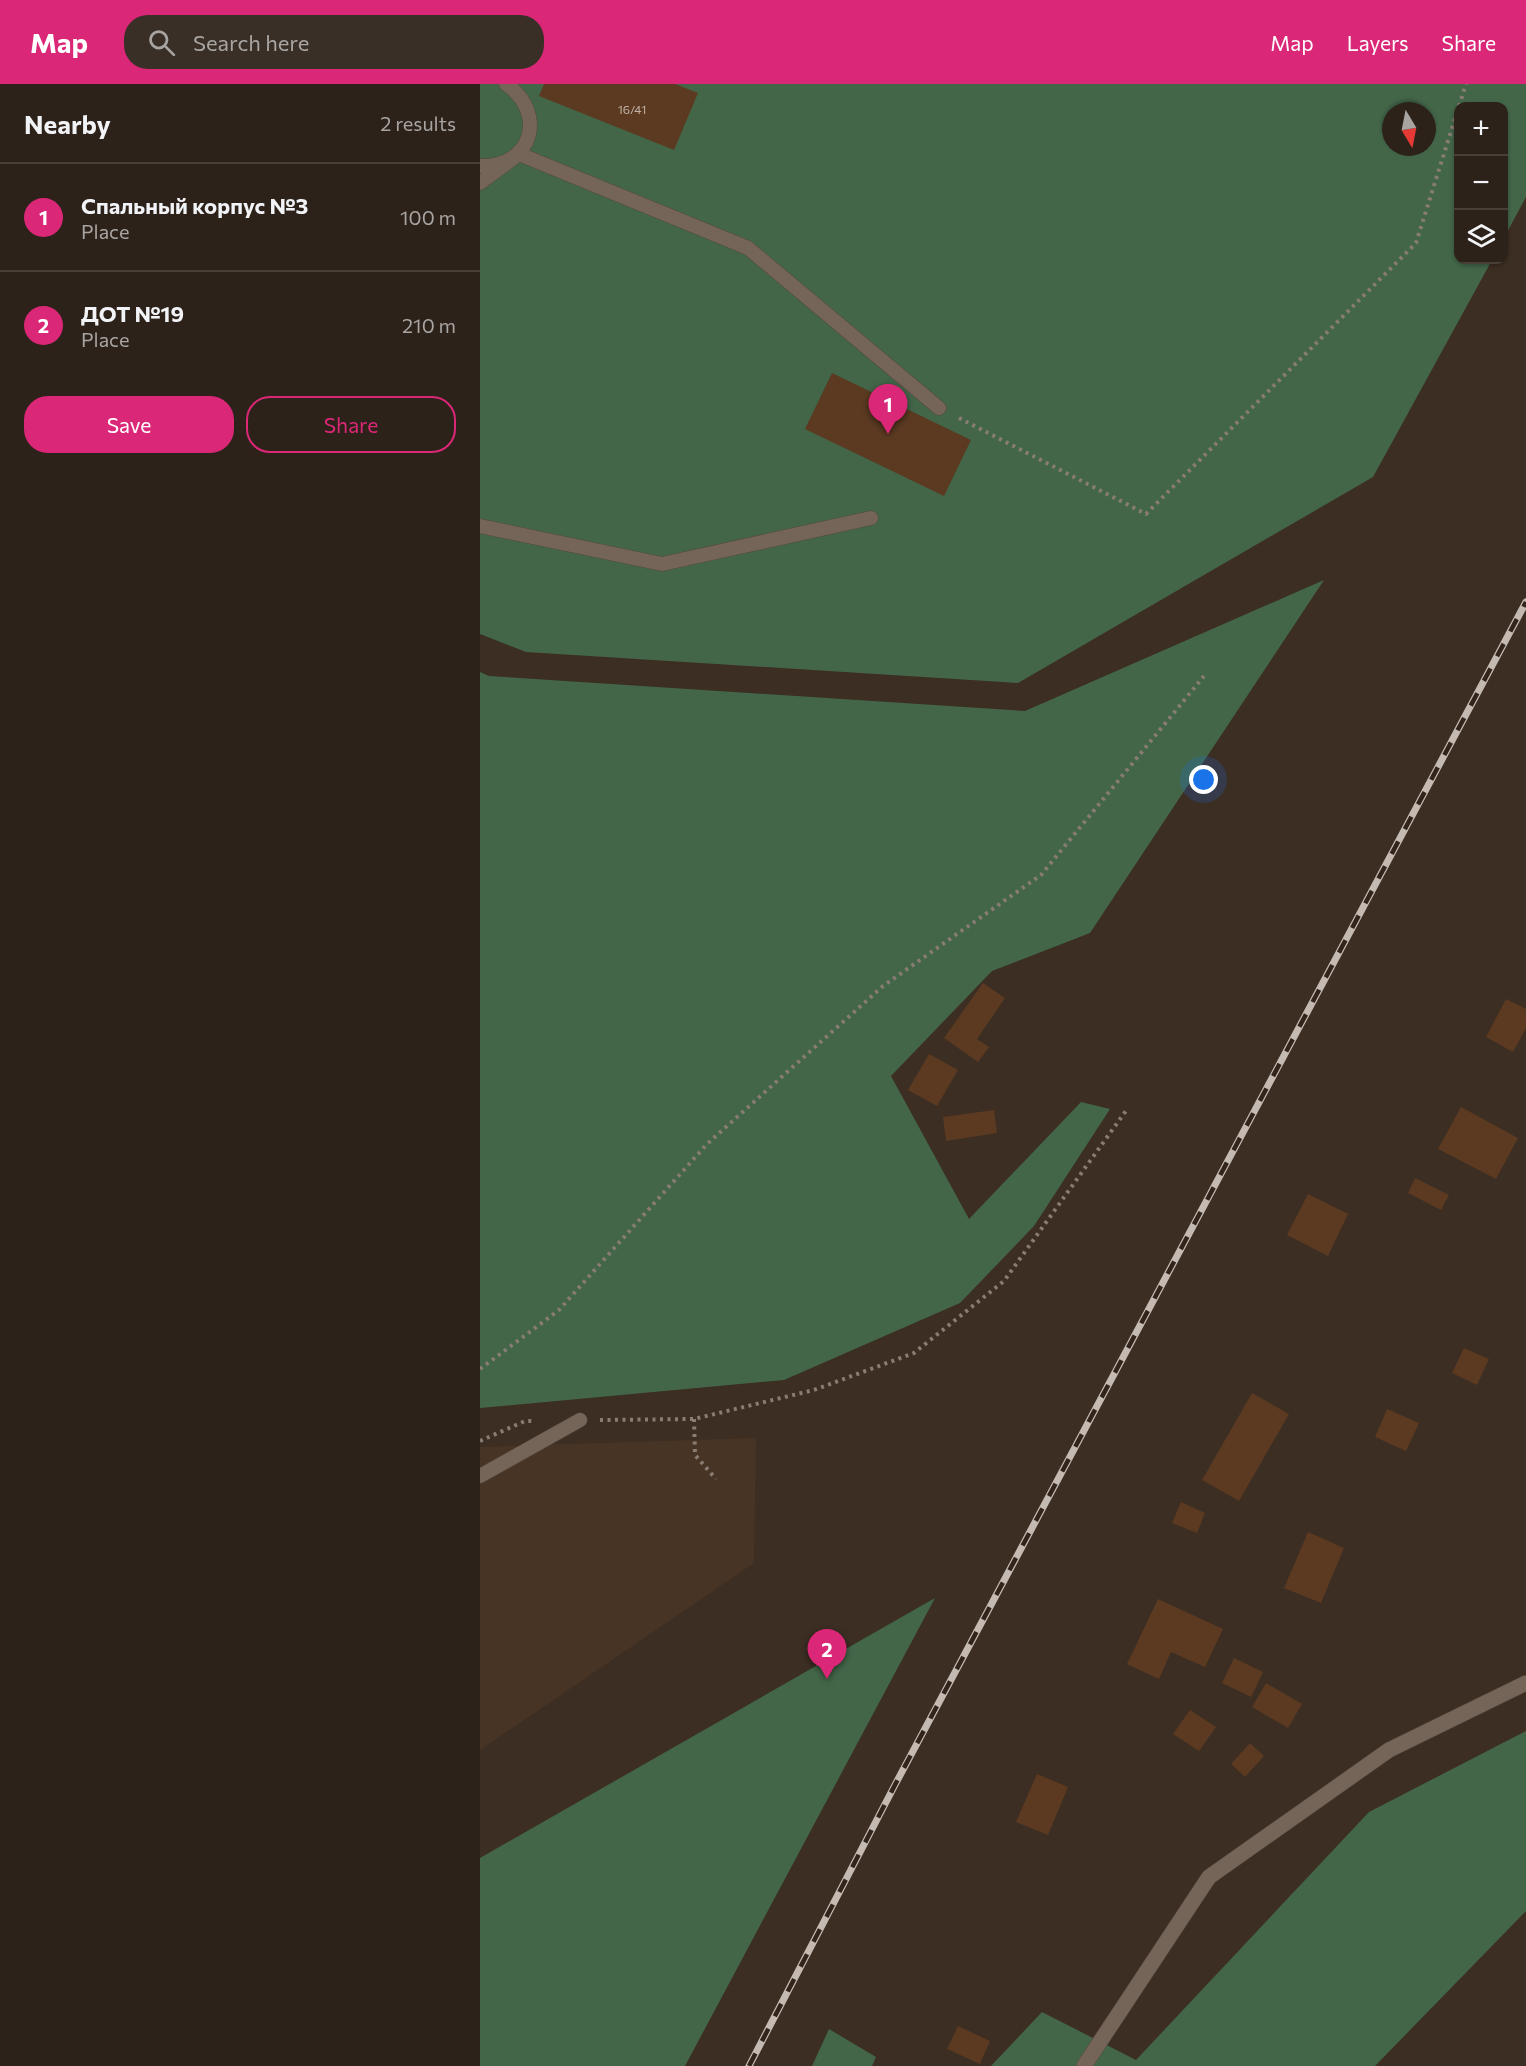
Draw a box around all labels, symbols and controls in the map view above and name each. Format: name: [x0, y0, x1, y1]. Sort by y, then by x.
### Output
search box: [124, 15, 544, 69]
text: Map: [30, 25, 88, 59]
icon: search: [145, 26, 178, 59]
text: Search here: [193, 29, 309, 56]
text: Map: [1270, 30, 1314, 55]
text: Layers: [1347, 30, 1409, 55]
text: Share: [1442, 30, 1496, 55]
house number: 16/41: [618, 102, 646, 116]
north arrow: [1382, 102, 1436, 156]
map controls: [1454, 102, 1508, 264]
button: +: [1454, 102, 1508, 156]
text: Nearby: [24, 108, 111, 139]
text: 2 results: [380, 111, 456, 135]
button: −: [1454, 156, 1508, 210]
text: Спальный корпус №3: [81, 192, 308, 219]
text: 1: [39, 205, 48, 229]
text: 100 m: [400, 205, 456, 229]
button: layers: [1454, 210, 1508, 264]
text: Place: [81, 219, 130, 243]
text: ДОТ №19: [81, 300, 184, 327]
text: 2: [38, 313, 49, 337]
text: 210 m: [402, 313, 456, 337]
text: Place: [81, 327, 130, 351]
pin: 1: [868, 384, 908, 434]
button: Save: [24, 396, 234, 453]
button: Share: [246, 396, 456, 453]
your location: [1189, 765, 1218, 794]
pin: 2: [808, 1630, 846, 1679]

